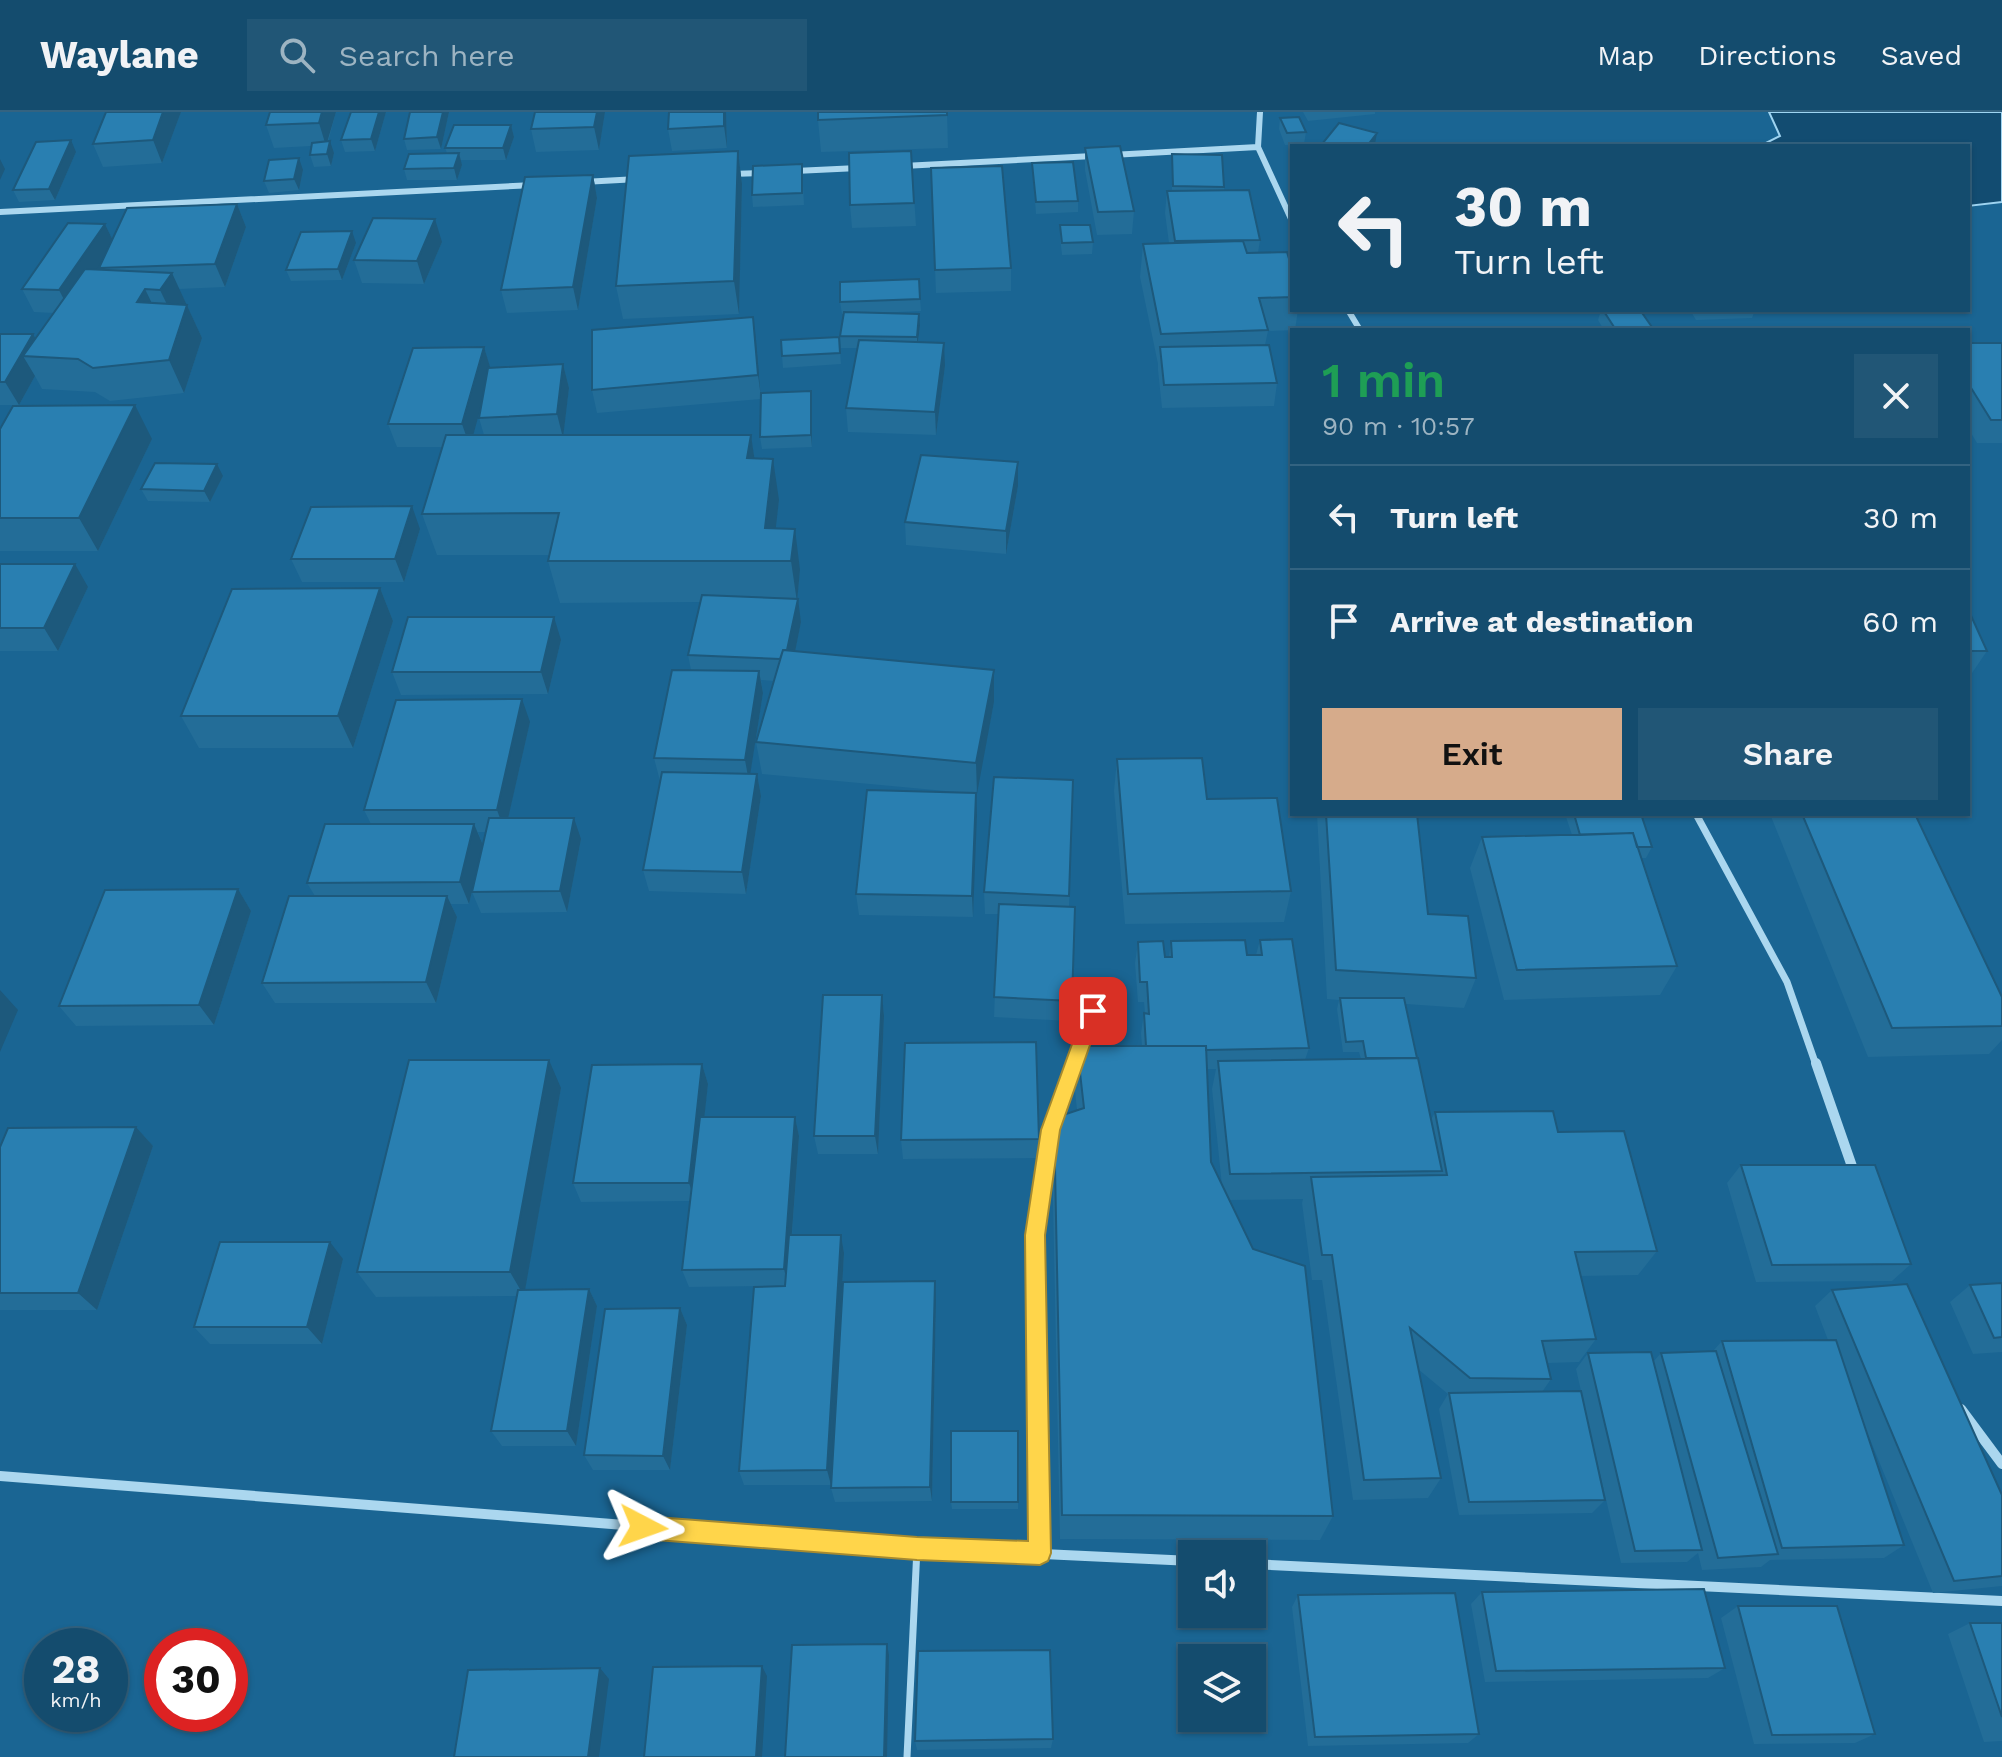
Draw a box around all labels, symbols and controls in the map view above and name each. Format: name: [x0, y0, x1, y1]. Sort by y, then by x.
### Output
search box: [247, 19, 807, 91]
text: Waylane: [40, 33, 199, 77]
icon: search: [275, 33, 319, 77]
text: Search here: [339, 38, 515, 73]
text: Map: [1597, 39, 1654, 72]
text: Directions: [1698, 39, 1837, 72]
text: Saved: [1881, 39, 1962, 72]
text: 30 m: [1454, 174, 1592, 240]
icon: left: [1322, 176, 1426, 280]
text: Turn left: [1454, 241, 1604, 283]
text: 1 min: [1322, 352, 1445, 409]
button: close: [1854, 354, 1938, 438]
text: 90 m · 10:57: [1322, 411, 1475, 441]
icon: left: [1322, 495, 1366, 539]
text: Turn left: [1390, 500, 1518, 535]
text: 30 m: [1863, 500, 1938, 535]
icon: arrive: [1322, 599, 1366, 643]
text: Arrive at destination: [1390, 604, 1694, 639]
text: 60 m: [1862, 604, 1938, 639]
button: Exit: [1322, 708, 1622, 800]
button: Share: [1638, 708, 1938, 800]
pin: [1059, 977, 1127, 1045]
icon: arrive: [1071, 989, 1115, 1033]
position arrow: [601, 1485, 685, 1569]
map controls: [1178, 1540, 1266, 1732]
button: sound: [1178, 1540, 1266, 1628]
speed limit sign: 30: [144, 1628, 248, 1732]
button: layers: [1178, 1644, 1266, 1732]
text: 28: [52, 1646, 100, 1693]
text: km/h: [50, 1688, 102, 1712]

